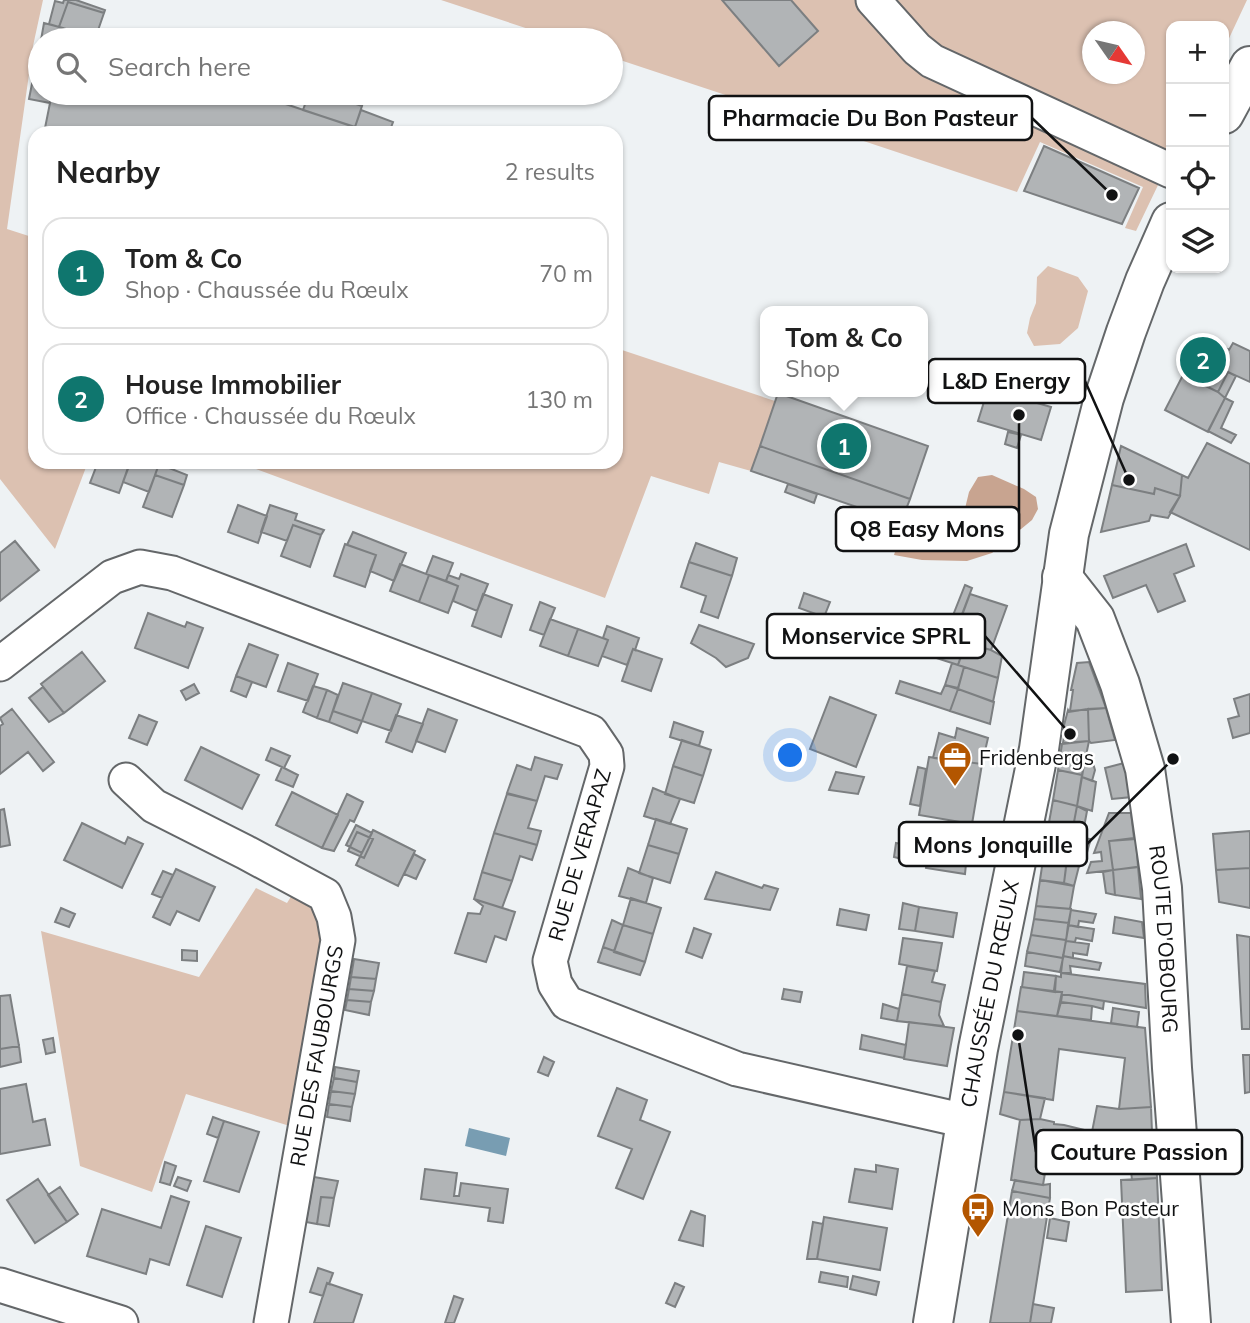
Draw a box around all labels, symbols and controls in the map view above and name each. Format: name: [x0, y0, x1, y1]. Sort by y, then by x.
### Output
north arrow: [1082, 21, 1145, 84]
map controls: [1166, 21, 1229, 273]
button: +: [1166, 21, 1229, 84]
search box: [28, 28, 623, 105]
icon: search: [52, 48, 90, 86]
text: Search here: [108, 50, 251, 83]
button: −: [1166, 84, 1229, 147]
callout: Pharmacie Du Bon Pasteur: [709, 96, 1032, 140]
text: Pharmacie Du Bon Pasteur: [722, 103, 1018, 132]
button: locate: [1166, 147, 1229, 210]
text: Nearby: [56, 153, 160, 191]
text: 2 results: [505, 157, 595, 186]
button: layers: [1166, 210, 1229, 273]
text: Tom & Co: [125, 242, 242, 275]
text: 1: [74, 259, 88, 288]
text: 70 m: [539, 259, 593, 288]
text: Shop · Chaussée du Rœulx: [125, 275, 408, 304]
popup: [760, 306, 928, 397]
text: Tom & Co: [785, 321, 903, 354]
pin: 2: [1180, 334, 1226, 386]
text: Shop: [785, 354, 840, 383]
callout: L&D Energy: [928, 359, 1085, 403]
text: L&D Energy: [942, 366, 1071, 395]
text: House Immobilier: [125, 368, 341, 401]
text: 2: [74, 385, 88, 414]
text: 130 m: [525, 385, 593, 414]
text: Office · Chaussée du Rœulx: [125, 401, 416, 430]
pin: 1: [821, 420, 867, 472]
callout: Q8 Easy Mons: [836, 507, 1019, 551]
text: Q8 Easy Mons: [849, 514, 1005, 543]
callout: Monservice SPRL: [767, 614, 985, 658]
text: Monservice SPRL: [781, 621, 971, 650]
your location: [773, 738, 807, 772]
office icon: Fridenbergs: [936, 739, 974, 788]
place label: Fridenbergs: [979, 744, 1094, 770]
street label: RUE DE VERAPAZ: [542, 766, 616, 944]
callout: Mons Jonquille: [899, 822, 1087, 866]
text: Mons Jonquille: [913, 830, 1073, 859]
street label: ROUTE D'OBOURG: [1144, 843, 1184, 1034]
street label: CHAUSSÉE DU RŒULX: [955, 878, 1024, 1109]
street label: RUE DES FAUBOURGS: [284, 943, 348, 1168]
callout: Couture Passion: [1036, 1130, 1242, 1174]
text: Couture Passion: [1050, 1137, 1228, 1166]
bus stop icon: Mons Bon Pasteur: [959, 1190, 997, 1239]
place label: Mons Bon Pasteur: [1002, 1195, 1179, 1221]

